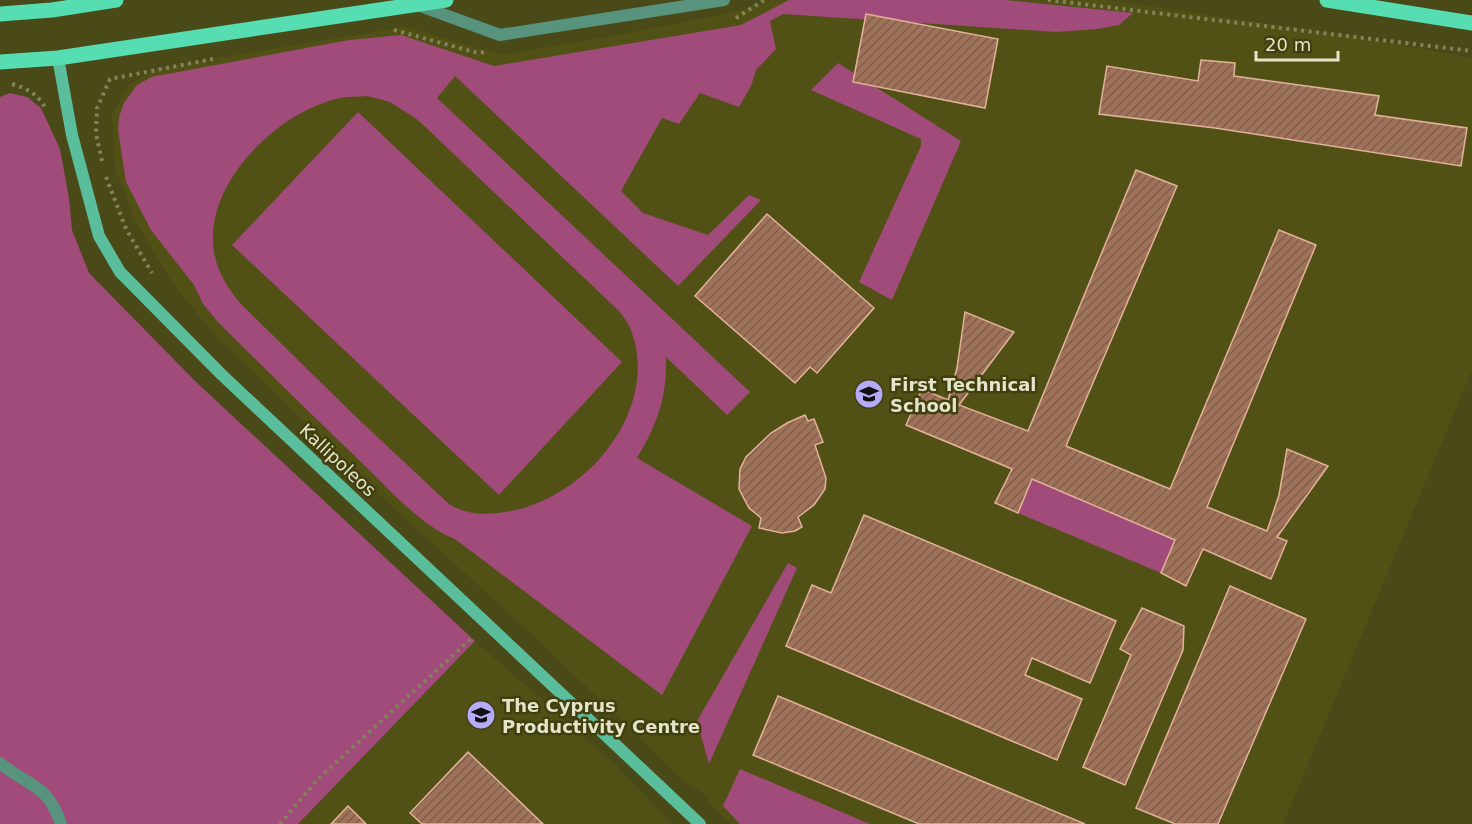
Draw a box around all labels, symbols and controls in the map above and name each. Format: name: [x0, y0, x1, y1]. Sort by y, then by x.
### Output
scale bar: [1256, 24, 1338, 62]
text: 20 m: [1265, 34, 1311, 55]
place label: First Technical School: [890, 374, 1036, 416]
school or university icon: First Technical School: [853, 378, 885, 410]
street label: Kallipoleos: [296, 419, 380, 501]
place label: The Cyprus Productivity Centre: [502, 695, 700, 737]
school or university icon: The Cyprus Productivity Centre: [465, 699, 497, 731]

